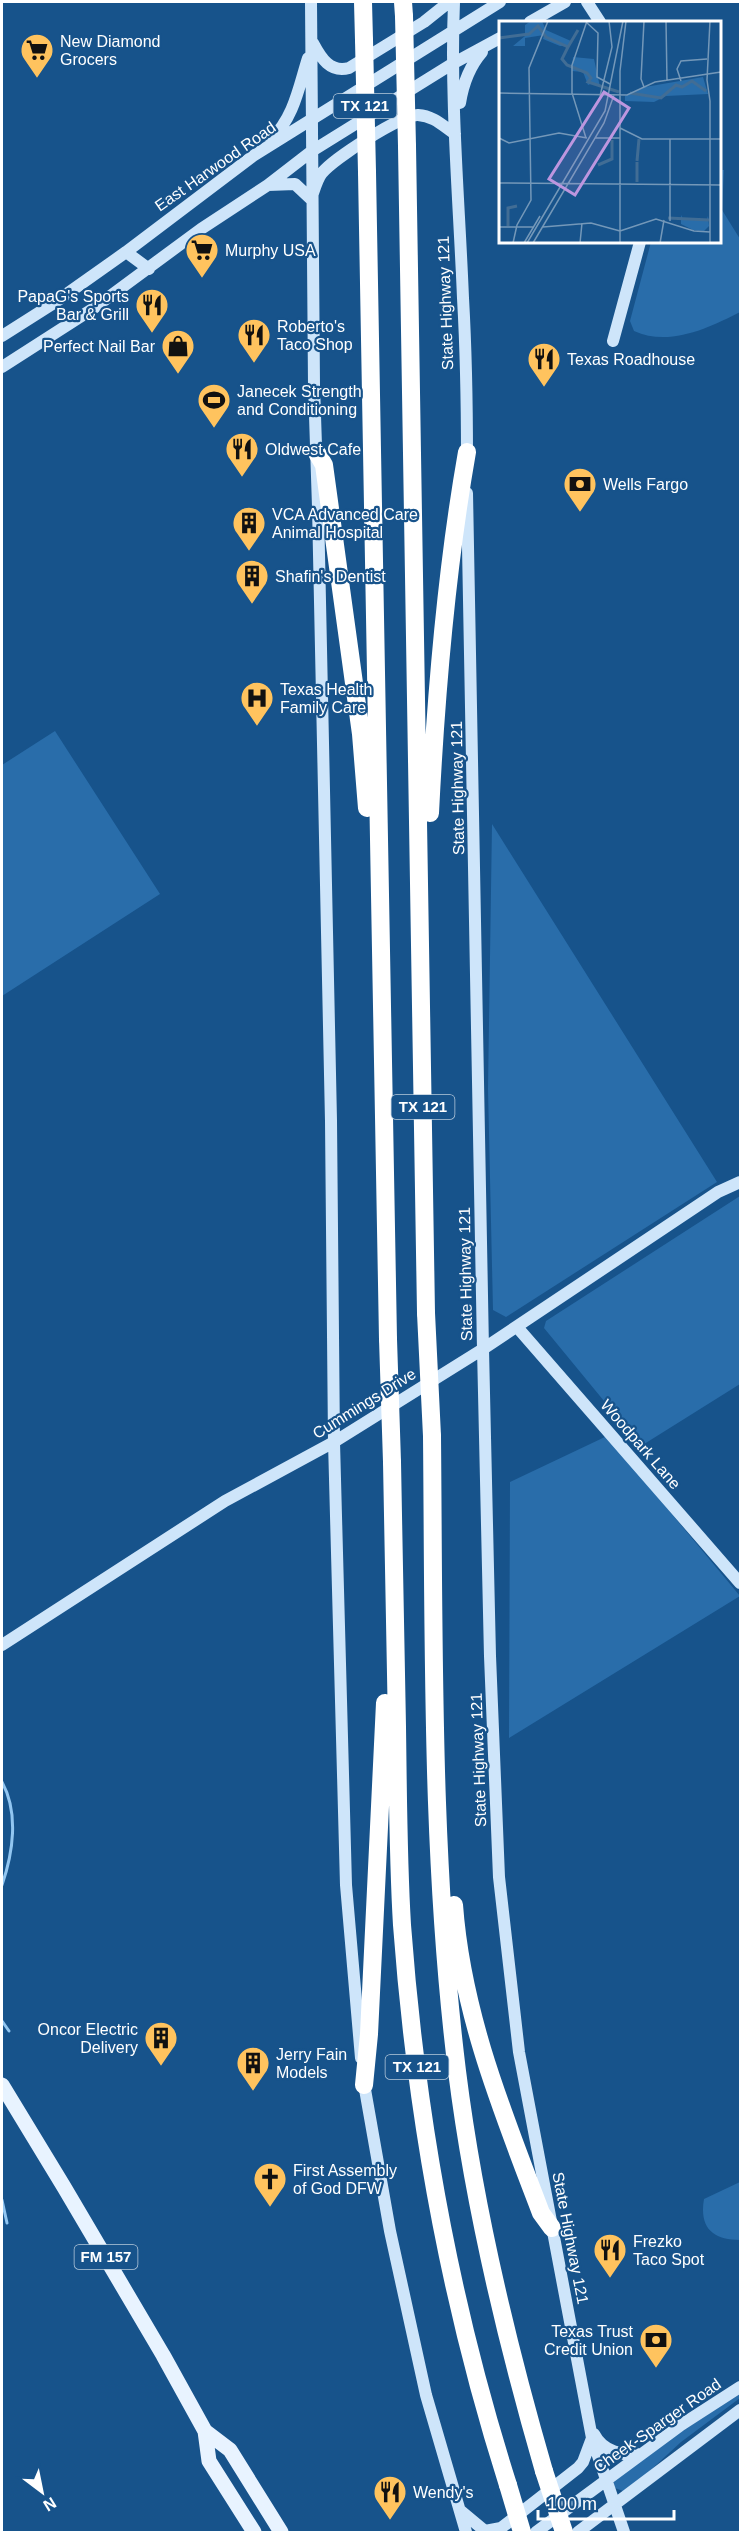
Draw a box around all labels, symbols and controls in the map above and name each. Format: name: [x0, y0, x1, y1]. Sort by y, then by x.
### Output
inset map: [499, 21, 721, 243]
supermarket icon: New Diamond Grocers: [19, 32, 55, 79]
place label: New Diamond Grocers: [60, 33, 160, 68]
road number: TX 121: [334, 94, 397, 118]
street label: East Harwood Road: [152, 118, 279, 214]
supermarket icon: Murphy USA: [184, 232, 220, 279]
street label: State Highway 121: [435, 235, 456, 370]
place label: Murphy USA: [225, 242, 316, 259]
restaurant icon: PapaG's Sports Bar & Grill: [134, 287, 170, 334]
place label: PapaG's Sports Bar & Grill: [17, 288, 129, 323]
restaurant icon: Roberto's Taco Shop: [236, 317, 272, 364]
place label: Roberto's Taco Shop: [277, 318, 353, 353]
shop icon: Perfect Nail Bar: [160, 328, 196, 375]
place label: Perfect Nail Bar: [43, 338, 156, 355]
restaurant icon: Texas Roadhouse: [526, 341, 562, 388]
place label: Texas Roadhouse: [567, 351, 695, 368]
sports icon: Janecek Strength and Conditioning: [196, 382, 232, 429]
place label: Janecek Strength and Conditioning: [237, 383, 362, 418]
restaurant icon: Oldwest Cafe: [224, 431, 260, 478]
place label: Oldwest Cafe: [265, 441, 361, 458]
bank icon: Wells Fargo: [562, 466, 598, 513]
place label: Wells Fargo: [603, 476, 688, 493]
building icon: VCA Advanced Care Animal Hospital: [231, 505, 267, 552]
place label: VCA Advanced Care Animal Hospital: [272, 506, 418, 541]
building icon: Shafin's Dentist: [234, 558, 270, 605]
place label: Shafin's Dentist: [275, 568, 386, 585]
hospital icon: Texas Health Family Care: [239, 680, 275, 727]
place label: Texas Health Family Care: [280, 681, 373, 716]
street label: State Highway 121: [448, 721, 467, 855]
road number: TX 121: [392, 1095, 454, 1119]
street label: State Highway 121: [456, 1207, 475, 1341]
street label: Cummings Drive: [310, 1365, 419, 1442]
street label: Woodpark Lane: [597, 1396, 684, 1492]
street label: State Highway 121: [468, 1692, 489, 1827]
building icon: Oncor Electric Delivery: [143, 2020, 179, 2067]
place label: Oncor Electric Delivery: [38, 2021, 138, 2056]
building icon: Jerry Fain Models: [235, 2045, 271, 2092]
place label: Jerry Fain Models: [276, 2046, 347, 2081]
road number: TX 121: [386, 2055, 448, 2079]
church icon: First Assembly of God DFW: [252, 2161, 288, 2208]
place label: First Assembly of God DFW: [293, 2162, 397, 2197]
street label: State Highway 121: [549, 2171, 592, 2306]
restaurant icon: Frezko Taco Spot: [592, 2232, 628, 2279]
place label: Frezko Taco Spot: [633, 2233, 705, 2268]
road number: FM 157: [74, 2245, 138, 2269]
bank icon: Texas Trust Credit Union: [638, 2322, 674, 2369]
place label: Texas Trust Credit Union: [544, 2323, 634, 2358]
street label: Cheek-Sparger Road: [590, 2375, 724, 2476]
north arrow: [12, 2462, 72, 2522]
restaurant icon: Wendy's: [372, 2474, 408, 2521]
scale bar: [538, 2483, 674, 2521]
place label: Wendy's: [413, 2484, 474, 2501]
text: N: [40, 2494, 59, 2515]
text: 100 m: [547, 2494, 597, 2514]

